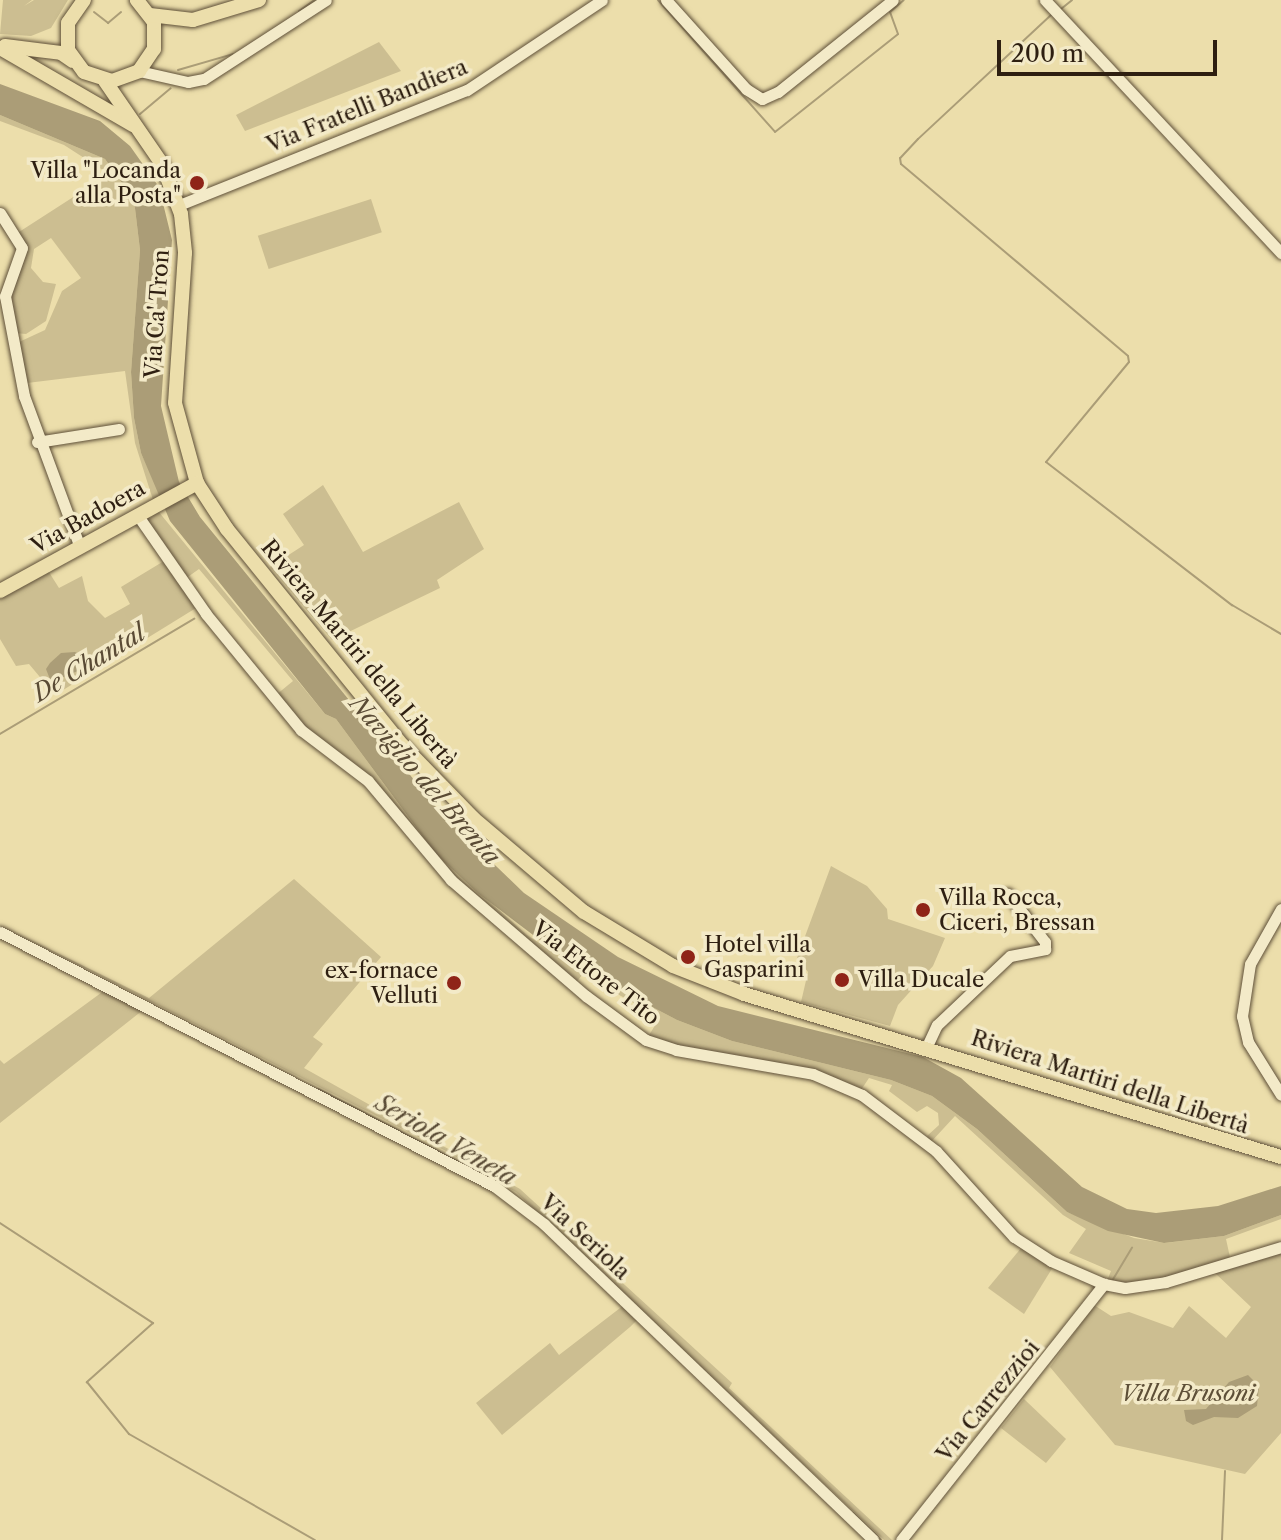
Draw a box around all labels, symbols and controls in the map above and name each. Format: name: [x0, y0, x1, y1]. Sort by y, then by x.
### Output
scale bar: [1001, 24, 1221, 74]
text: 200 m: [1011, 39, 1084, 68]
street label: Via Fratelli Bandiera: [263, 54, 471, 158]
place label: Villa "Locanda alla Posta": [30, 157, 181, 208]
marker: Villa "Locanda alla Posta": [188, 174, 206, 192]
street label: Via Ca' Tron: [139, 248, 175, 380]
street label: Via Badoera: [26, 475, 150, 559]
street label: Riviera Martiri della Libertà: [255, 534, 463, 774]
water label: De Chantal: [27, 618, 151, 708]
water label: Naviglio del Brenta: [344, 689, 506, 871]
place label: Villa Rocca, Ciceri, Bressan: [939, 884, 1095, 936]
marker: Villa Rocca, Ciceri, Bressan: [914, 901, 932, 919]
street label: Via Ettore Tito: [527, 915, 665, 1031]
place label: Hotel villa Gasparini: [704, 931, 812, 982]
marker: Hotel villa Gasparini: [679, 948, 697, 966]
place label: ex-fornace Velluti: [325, 957, 438, 1008]
place label: Villa Ducale: [858, 967, 984, 993]
marker: Villa Ducale: [833, 971, 851, 989]
marker: ex-fornace Velluti: [445, 974, 463, 992]
street label: Riviera Martiri della Libertà: [968, 1024, 1252, 1140]
water label: Seriola Veneta: [370, 1088, 522, 1192]
street label: Via Seriola: [535, 1189, 635, 1285]
street label: Via Carrezzioi: [931, 1335, 1045, 1467]
park label: Villa Brusoni: [1121, 1381, 1255, 1407]

